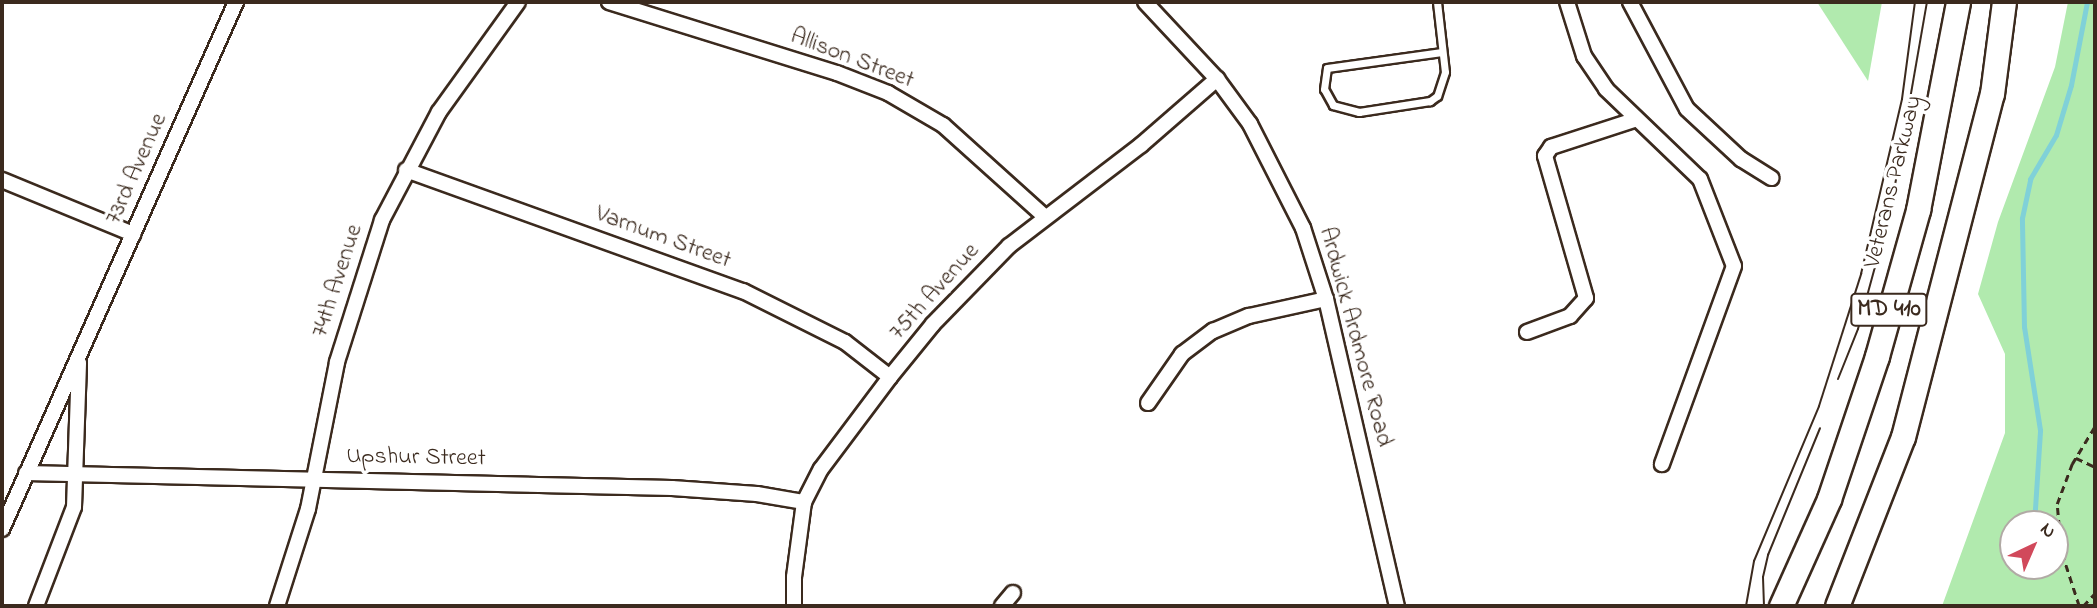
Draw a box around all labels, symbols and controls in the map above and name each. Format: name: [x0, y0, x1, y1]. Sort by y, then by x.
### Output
street label: Allison Street: [786, 22, 918, 96]
street label: Veterans Parkway: [1859, 93, 1929, 271]
street label: 73rd Avenue: [100, 109, 174, 229]
street label: Varnum Street: [591, 200, 735, 276]
street label: 74th Avenue: [306, 221, 370, 341]
street label: Ardwick Ardmore Road: [1312, 224, 1398, 450]
street label: 75th Avenue: [884, 237, 986, 347]
road number: MD 410: [1849, 290, 1929, 330]
street label: Upshur Street: [346, 442, 486, 474]
north arrow: [1999, 510, 2069, 580]
text: N: [2034, 517, 2062, 545]

